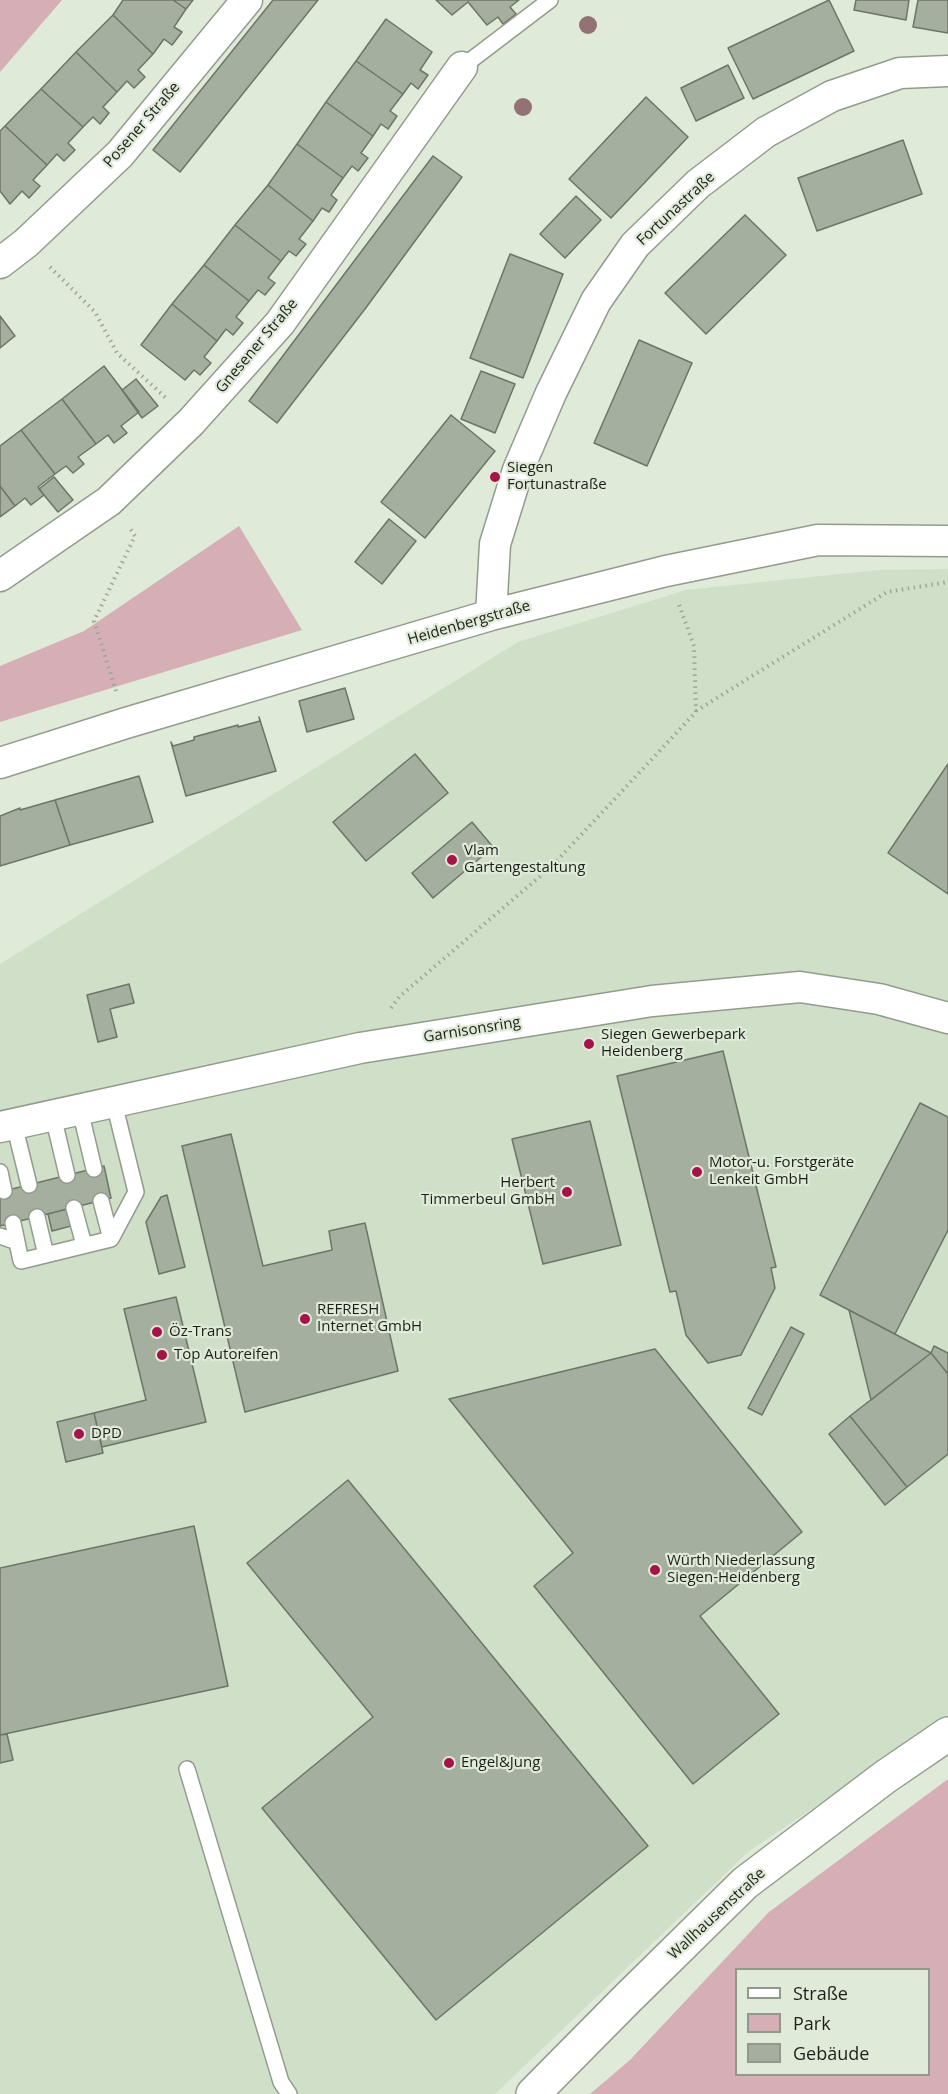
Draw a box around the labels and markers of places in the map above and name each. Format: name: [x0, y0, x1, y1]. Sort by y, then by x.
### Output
place label: Siegen Fortunastraße: [507, 459, 607, 494]
marker: Siegen Fortunastraße: [488, 470, 502, 484]
place label: Vlam Gartengestaltung: [464, 842, 585, 877]
marker: Vlam Gartengestaltung: [445, 853, 459, 867]
place label: Siegen Gewerbepark Heidenberg: [601, 1026, 746, 1061]
marker: Siegen Gewerbepark Heidenberg: [582, 1037, 596, 1051]
place label: Motor-u. Forstgeräte Lenkeit GmbH: [709, 1154, 854, 1189]
marker: Motor-u. Forstgeräte Lenkeit GmbH: [690, 1165, 704, 1179]
place label: Herbert Timmerbeul GmbH: [421, 1174, 555, 1209]
marker: Herbert Timmerbeul GmbH: [560, 1185, 574, 1199]
place label: REFRESH Internet GmbH: [317, 1301, 422, 1336]
marker: REFRESH Internet GmbH: [298, 1312, 312, 1326]
place label: Öz-Trans: [169, 1323, 232, 1341]
marker: Öz-Trans: [150, 1325, 164, 1339]
place label: Top Autoreifen: [174, 1346, 278, 1364]
marker: Top Autoreifen: [155, 1348, 169, 1362]
place label: DPD: [91, 1425, 122, 1443]
marker: DPD: [72, 1427, 86, 1441]
place label: Würth Niederlassung Siegen-Heidenberg: [667, 1552, 815, 1587]
marker: Würth Niederlassung Siegen-Heidenberg: [648, 1563, 662, 1577]
place label: Engel&Jung: [461, 1754, 540, 1772]
marker: Engel&Jung: [442, 1756, 456, 1770]

